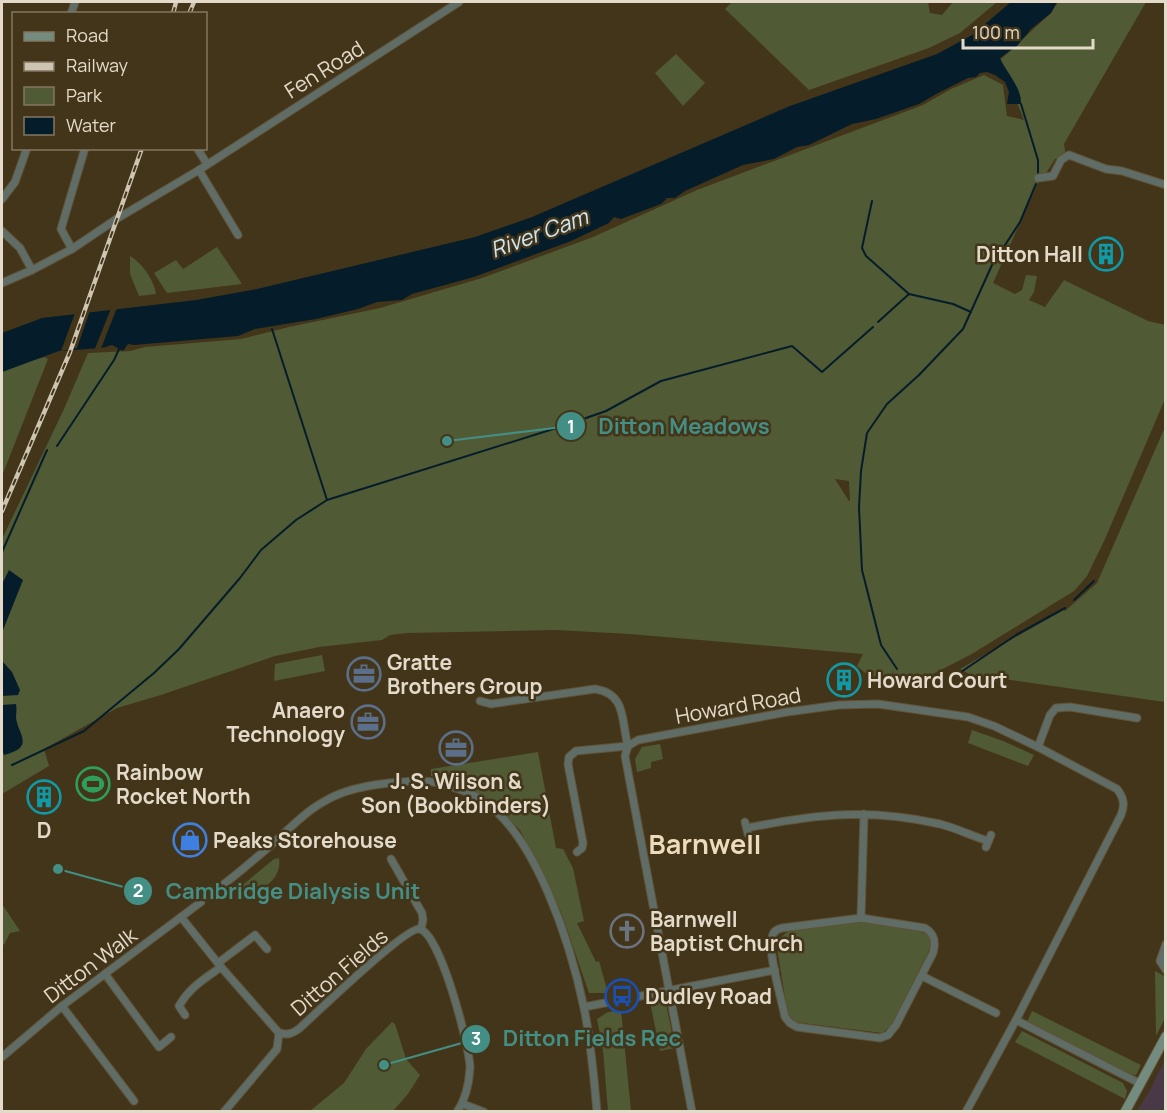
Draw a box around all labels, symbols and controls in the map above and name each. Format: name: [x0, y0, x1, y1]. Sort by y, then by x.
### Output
legend: [12, 12, 207, 150]
scale bar: [963, 12, 1094, 50]
text: 100 m: [972, 20, 1020, 44]
text: Road: [66, 23, 109, 47]
street label: Fen Road: [279, 34, 369, 104]
text: Railway: [66, 53, 128, 77]
text: Park: [66, 83, 103, 107]
text: Water: [66, 113, 116, 137]
water label: River Cam: [486, 201, 593, 264]
building icon: Ditton Hall: [1088, 236, 1124, 272]
place label: Ditton Hall: [976, 240, 1083, 268]
callout: Ditton Meadows: [556, 406, 782, 446]
text: Ditton Meadows: [598, 411, 770, 441]
text: 1: [567, 414, 575, 438]
place label: Gratte Brothers Group: [387, 648, 542, 700]
office icon: Gratte Brothers Group: [346, 656, 382, 692]
building icon: Howard Court: [826, 662, 862, 698]
place label: Howard Court: [867, 666, 1007, 694]
street label: Howard Road: [673, 680, 803, 730]
place label: Anaero Technology: [227, 696, 345, 748]
office icon: Anaero Technology: [350, 704, 386, 740]
office icon: J. S. Wilson & Son (Bookbinders): [438, 730, 474, 766]
place label: Rainbow Rocket North: [116, 758, 251, 810]
sports icon: Rainbow Rocket North: [75, 766, 111, 802]
place label: J. S. Wilson & Son (Bookbinders): [361, 767, 551, 819]
building icon: D: [26, 779, 62, 815]
place label: D: [37, 816, 51, 844]
shop icon: Peaks Storehouse: [172, 822, 208, 858]
district label: Barnwell: [649, 825, 761, 862]
place label: Peaks Storehouse: [213, 826, 397, 854]
callout: Cambridge Dialysis Unit: [123, 871, 432, 911]
text: Cambridge Dialysis Unit: [166, 876, 420, 906]
text: 2: [133, 878, 143, 902]
place label: Barnwell Baptist Church: [650, 905, 803, 957]
church icon: Barnwell Baptist Church: [609, 913, 645, 949]
street label: Ditton Walk: [38, 921, 143, 1009]
street label: Ditton Fields: [285, 922, 393, 1022]
bus stop icon: Dudley Road: [604, 978, 640, 1014]
place label: Dudley Road: [645, 982, 772, 1010]
callout: Ditton Fields Rec: [461, 1019, 693, 1059]
text: Ditton Fields Rec: [503, 1023, 681, 1053]
text: 3: [471, 1026, 481, 1050]

